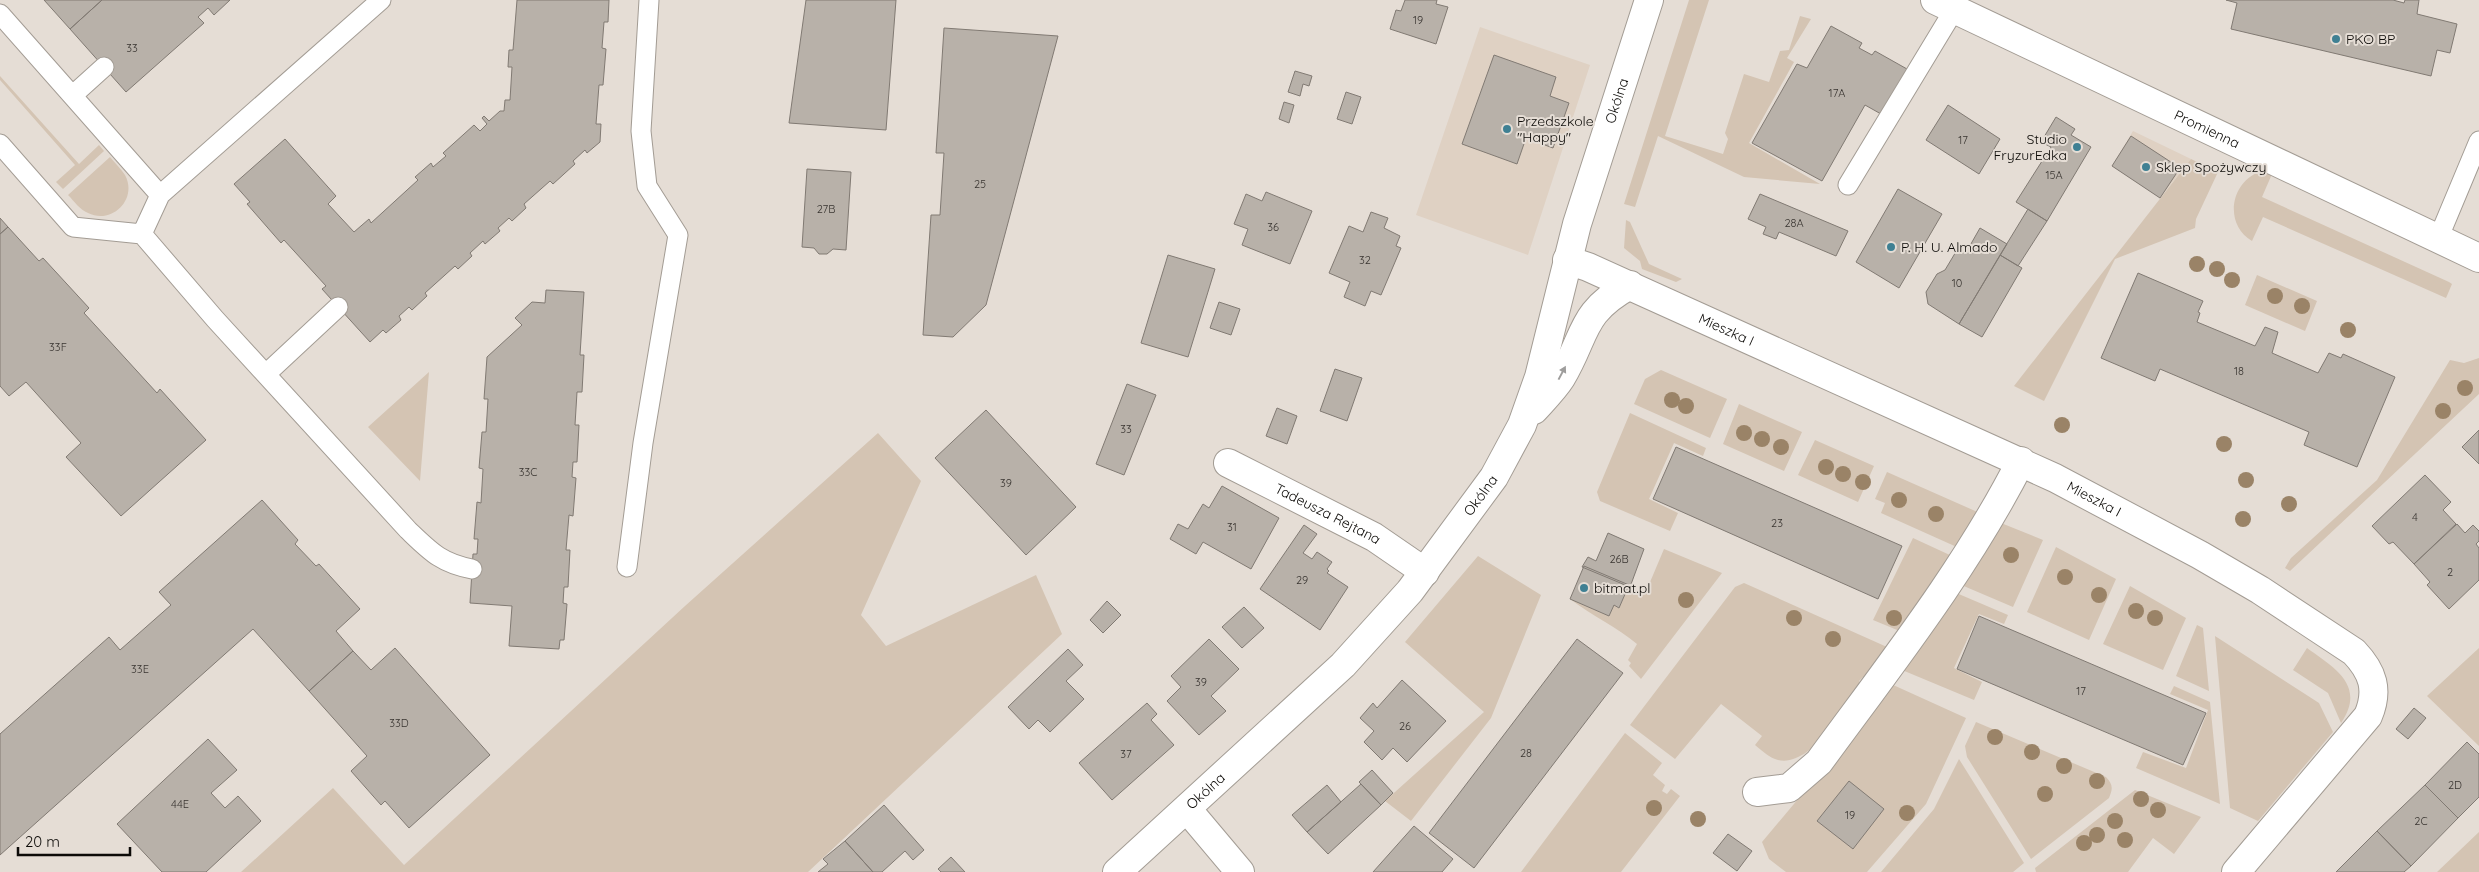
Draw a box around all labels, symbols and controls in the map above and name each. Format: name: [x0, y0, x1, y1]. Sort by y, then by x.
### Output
house number: 19: [1413, 13, 1423, 27]
place label: PKO BP: [2346, 30, 2395, 48]
marker: PKO BP: [2330, 33, 2342, 45]
house number: 33: [126, 41, 138, 55]
street label: Okólna: [1601, 76, 1632, 126]
house number: 17A: [1829, 86, 1845, 100]
street label: Promienna: [2171, 106, 2243, 152]
place label: Przedszkole "Happy": [1517, 112, 1594, 146]
marker: Przedszkole "Happy": [1501, 123, 1513, 135]
place label: Studio FryzurEdka: [1994, 130, 2067, 164]
house number: 17: [1958, 133, 1968, 147]
marker: Studio FryzurEdka: [2071, 141, 2083, 153]
place label: Sklep Spożywczy: [2156, 158, 2267, 176]
marker: Sklep Spożywczy: [2140, 161, 2152, 173]
house number: 15A: [2045, 168, 2063, 182]
house number: 25: [974, 177, 986, 191]
house number: 27B: [817, 202, 835, 216]
house number: 28A: [1784, 216, 1804, 230]
house number: 36: [1267, 220, 1279, 234]
place label: P. H. U. Almado: [1901, 238, 1998, 256]
marker: P. H. U. Almado: [1885, 241, 1897, 253]
house number: 32: [1359, 253, 1371, 267]
house number: 10: [1952, 276, 1962, 290]
street label: Mieszka I: [1696, 309, 1757, 350]
house number: 33F: [49, 340, 67, 354]
house number: 18: [2234, 364, 2244, 378]
one-way arrow: [1558, 366, 1567, 380]
house number: 33: [1120, 422, 1132, 436]
house number: 33C: [519, 465, 537, 479]
street label: Okólna: [1459, 471, 1501, 519]
house number: 39: [1000, 476, 1012, 490]
street label: Mieszka I: [2064, 477, 2125, 521]
street label: Tadeusza Rejtana: [1272, 479, 1384, 548]
house number: 4: [2412, 510, 2418, 524]
house number: 23: [1771, 516, 1783, 530]
house number: 31: [1227, 520, 1237, 534]
house number: 26B: [1609, 552, 1629, 566]
house number: 2: [2447, 565, 2453, 579]
house number: 29: [1296, 573, 1308, 587]
place label: bitmat.pl: [1594, 579, 1650, 597]
marker: bitmat.pl: [1578, 582, 1590, 594]
house number: 33E: [131, 662, 149, 676]
house number: 39: [1195, 675, 1207, 689]
house number: 17: [2076, 684, 2086, 698]
house number: 33D: [389, 716, 409, 730]
house number: 26: [1399, 719, 1411, 733]
house number: 28: [1520, 746, 1532, 760]
house number: 37: [1120, 747, 1132, 761]
street label: Okólna: [1182, 769, 1229, 813]
house number: 2D: [2448, 778, 2462, 792]
house number: 44E: [171, 797, 189, 811]
house number: 19: [1845, 808, 1855, 822]
house number: 2C: [2414, 814, 2428, 828]
scale bar: [18, 824, 130, 856]
text: 20 m: [25, 832, 60, 851]

